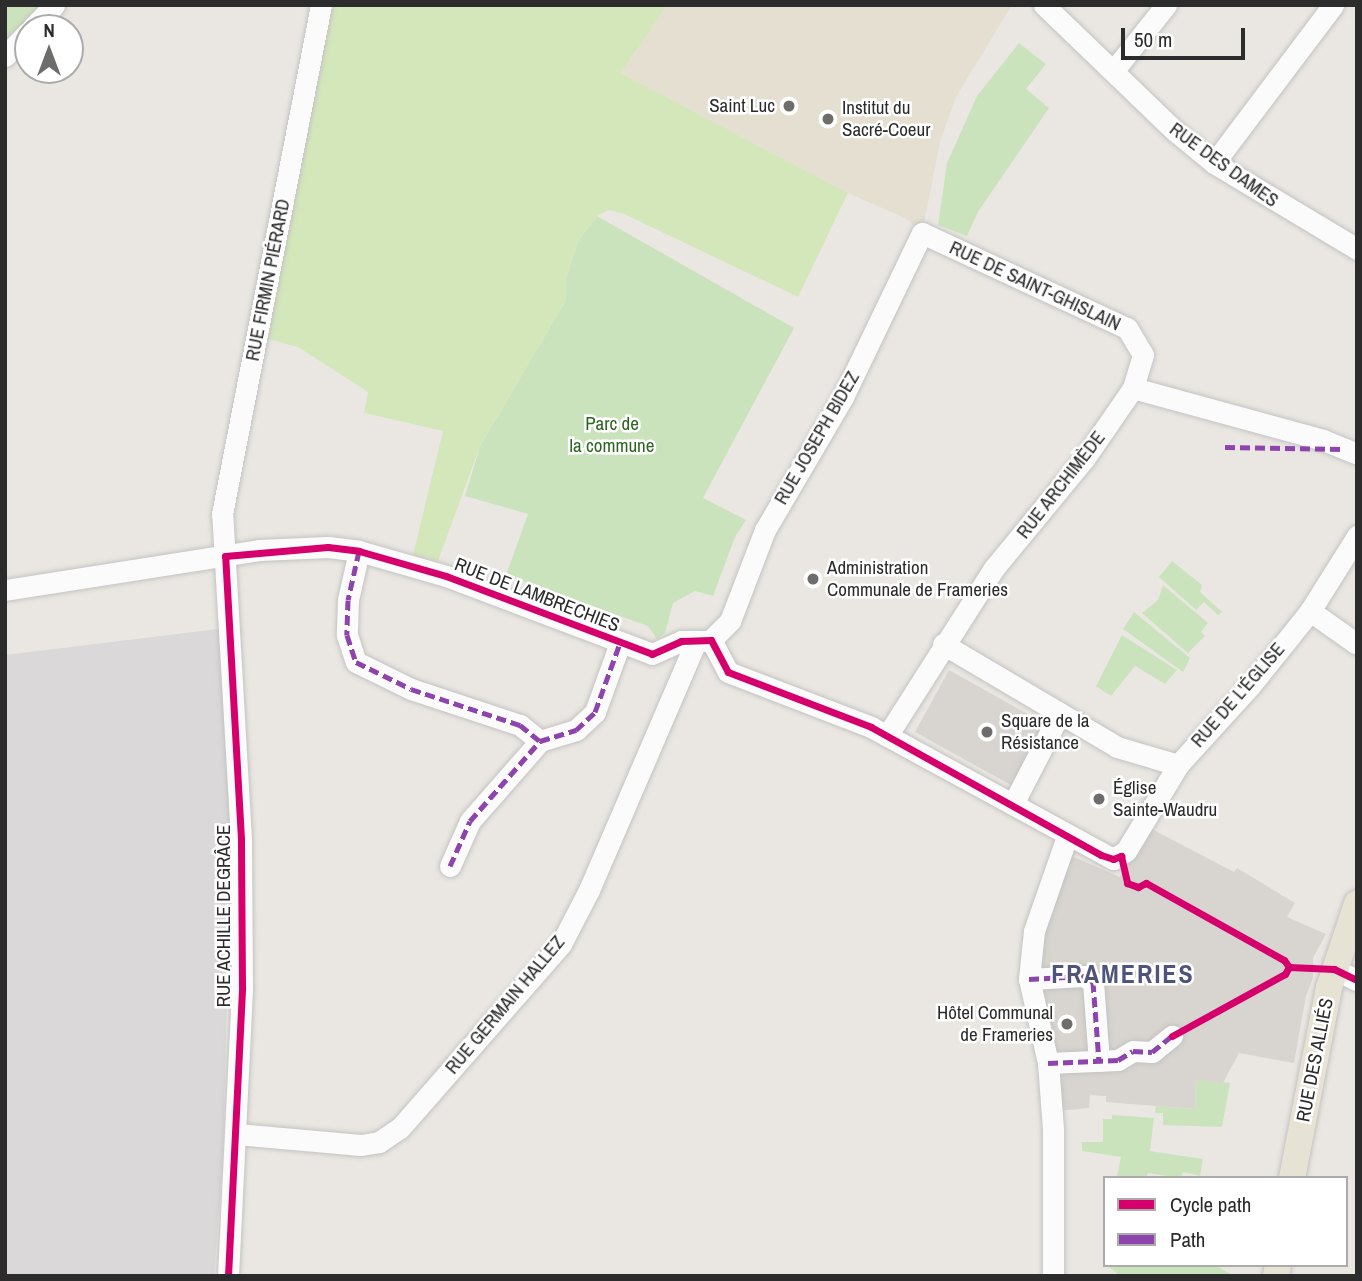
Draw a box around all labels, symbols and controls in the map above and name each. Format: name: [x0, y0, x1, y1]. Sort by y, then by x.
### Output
north arrow: [14, 14, 84, 84]
scale bar: [1124, 14, 1248, 58]
text: N: [43, 17, 55, 43]
text: 50 m: [1134, 25, 1172, 54]
place label: Saint Luc: [709, 95, 775, 117]
place label: Institut du Sacré-Coeur: [842, 97, 930, 141]
marker: Saint Luc: [781, 98, 797, 114]
marker: Institut du Sacré-Coeur: [820, 111, 836, 127]
street label: RUE DES DAMES: [1165, 118, 1283, 212]
street label: RUE FIRMIN PIÉRARD: [241, 197, 295, 363]
street label: RUE DE SAINT-GHISLAIN: [946, 236, 1124, 336]
street label: RUE JOSEPH BIDEZ: [770, 367, 864, 509]
park label: Parc de la commune: [570, 413, 654, 457]
street label: RUE ARCHIMÈDE: [1012, 426, 1110, 544]
street label: RUE DE LAMBRECHIES: [451, 553, 623, 637]
place label: Administration Communale de Frameries: [827, 557, 1008, 601]
marker: Administration Communale de Frameries: [805, 571, 821, 587]
street label: RUE DE L'ÉGLISE: [1186, 638, 1290, 752]
place label: Square de la Résistance: [1001, 710, 1089, 754]
marker: Square de la Résistance: [979, 724, 995, 740]
place label: Église Sainte-Waudru: [1113, 777, 1217, 821]
marker: Église Sainte-Waudru: [1091, 791, 1107, 807]
street label: RUE ACHILLE DEGRÂCE: [213, 824, 235, 1008]
street label: RUE GERMAIN HALLEZ: [441, 931, 569, 1079]
district label: FRAMERIES: [1052, 958, 1194, 990]
street label: RUE DES ALLIÉS: [1292, 996, 1338, 1124]
place label: Hôtel Communal de Frameries: [937, 1002, 1053, 1046]
marker: Hôtel Communal de Frameries: [1059, 1016, 1075, 1032]
legend: [1103, 1176, 1348, 1267]
text: Cycle path: [1170, 1190, 1251, 1219]
text: Path: [1170, 1225, 1205, 1254]

